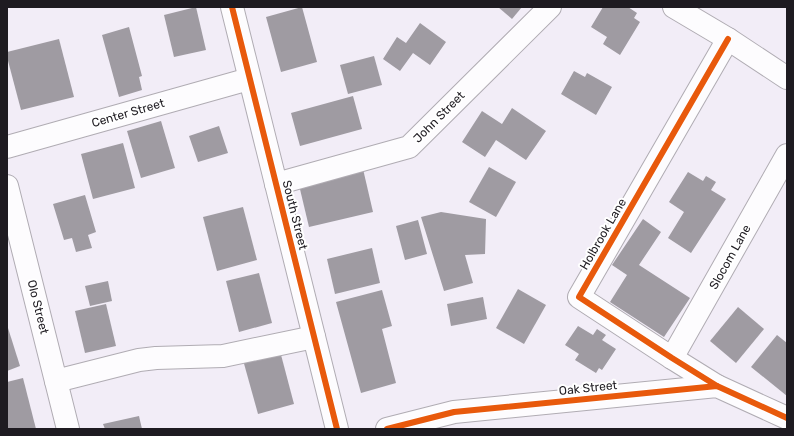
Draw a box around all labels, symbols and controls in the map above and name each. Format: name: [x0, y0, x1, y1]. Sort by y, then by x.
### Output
street label: John Street: [410, 88, 468, 146]
street label: Center Street: [90, 96, 166, 130]
street label: South Street: [280, 179, 310, 252]
street label: Holbrook Lane: [577, 196, 629, 272]
street label: Slocom Lane: [706, 222, 754, 292]
street label: Olo Street: [24, 278, 52, 336]
street label: Oak Street: [558, 378, 618, 398]

